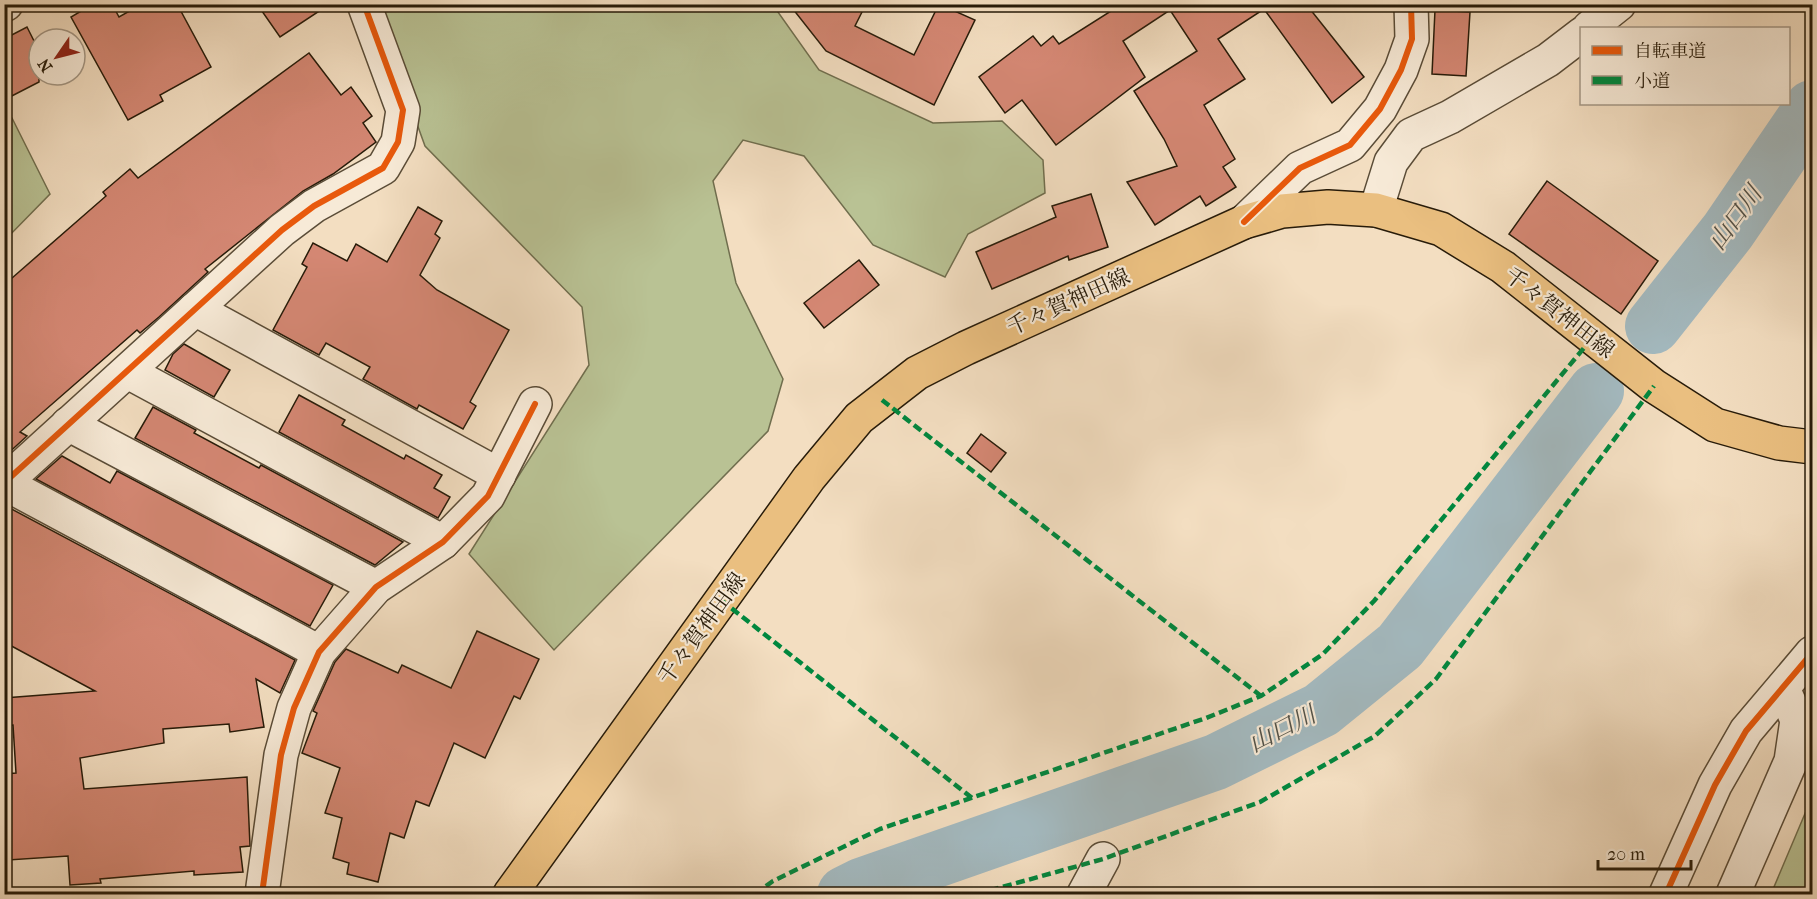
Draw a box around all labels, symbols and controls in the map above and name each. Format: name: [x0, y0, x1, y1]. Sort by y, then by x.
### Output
north arrow: [27, 27, 87, 87]
legend: [1580, 27, 1790, 105]
text: 自転車道: [1634, 41, 1706, 62]
text: N: [33, 54, 56, 76]
text: 小道: [1634, 71, 1670, 92]
water label: 山口川: [1703, 178, 1769, 255]
street label: 千々賀神田線: [1499, 262, 1619, 364]
street label: 千々賀神田線: [1003, 263, 1134, 341]
street label: 千々賀神田線: [652, 568, 751, 690]
water label: 山口川: [1244, 699, 1323, 758]
scale bar: [1598, 833, 1691, 871]
text: 20 m: [1607, 844, 1645, 865]

